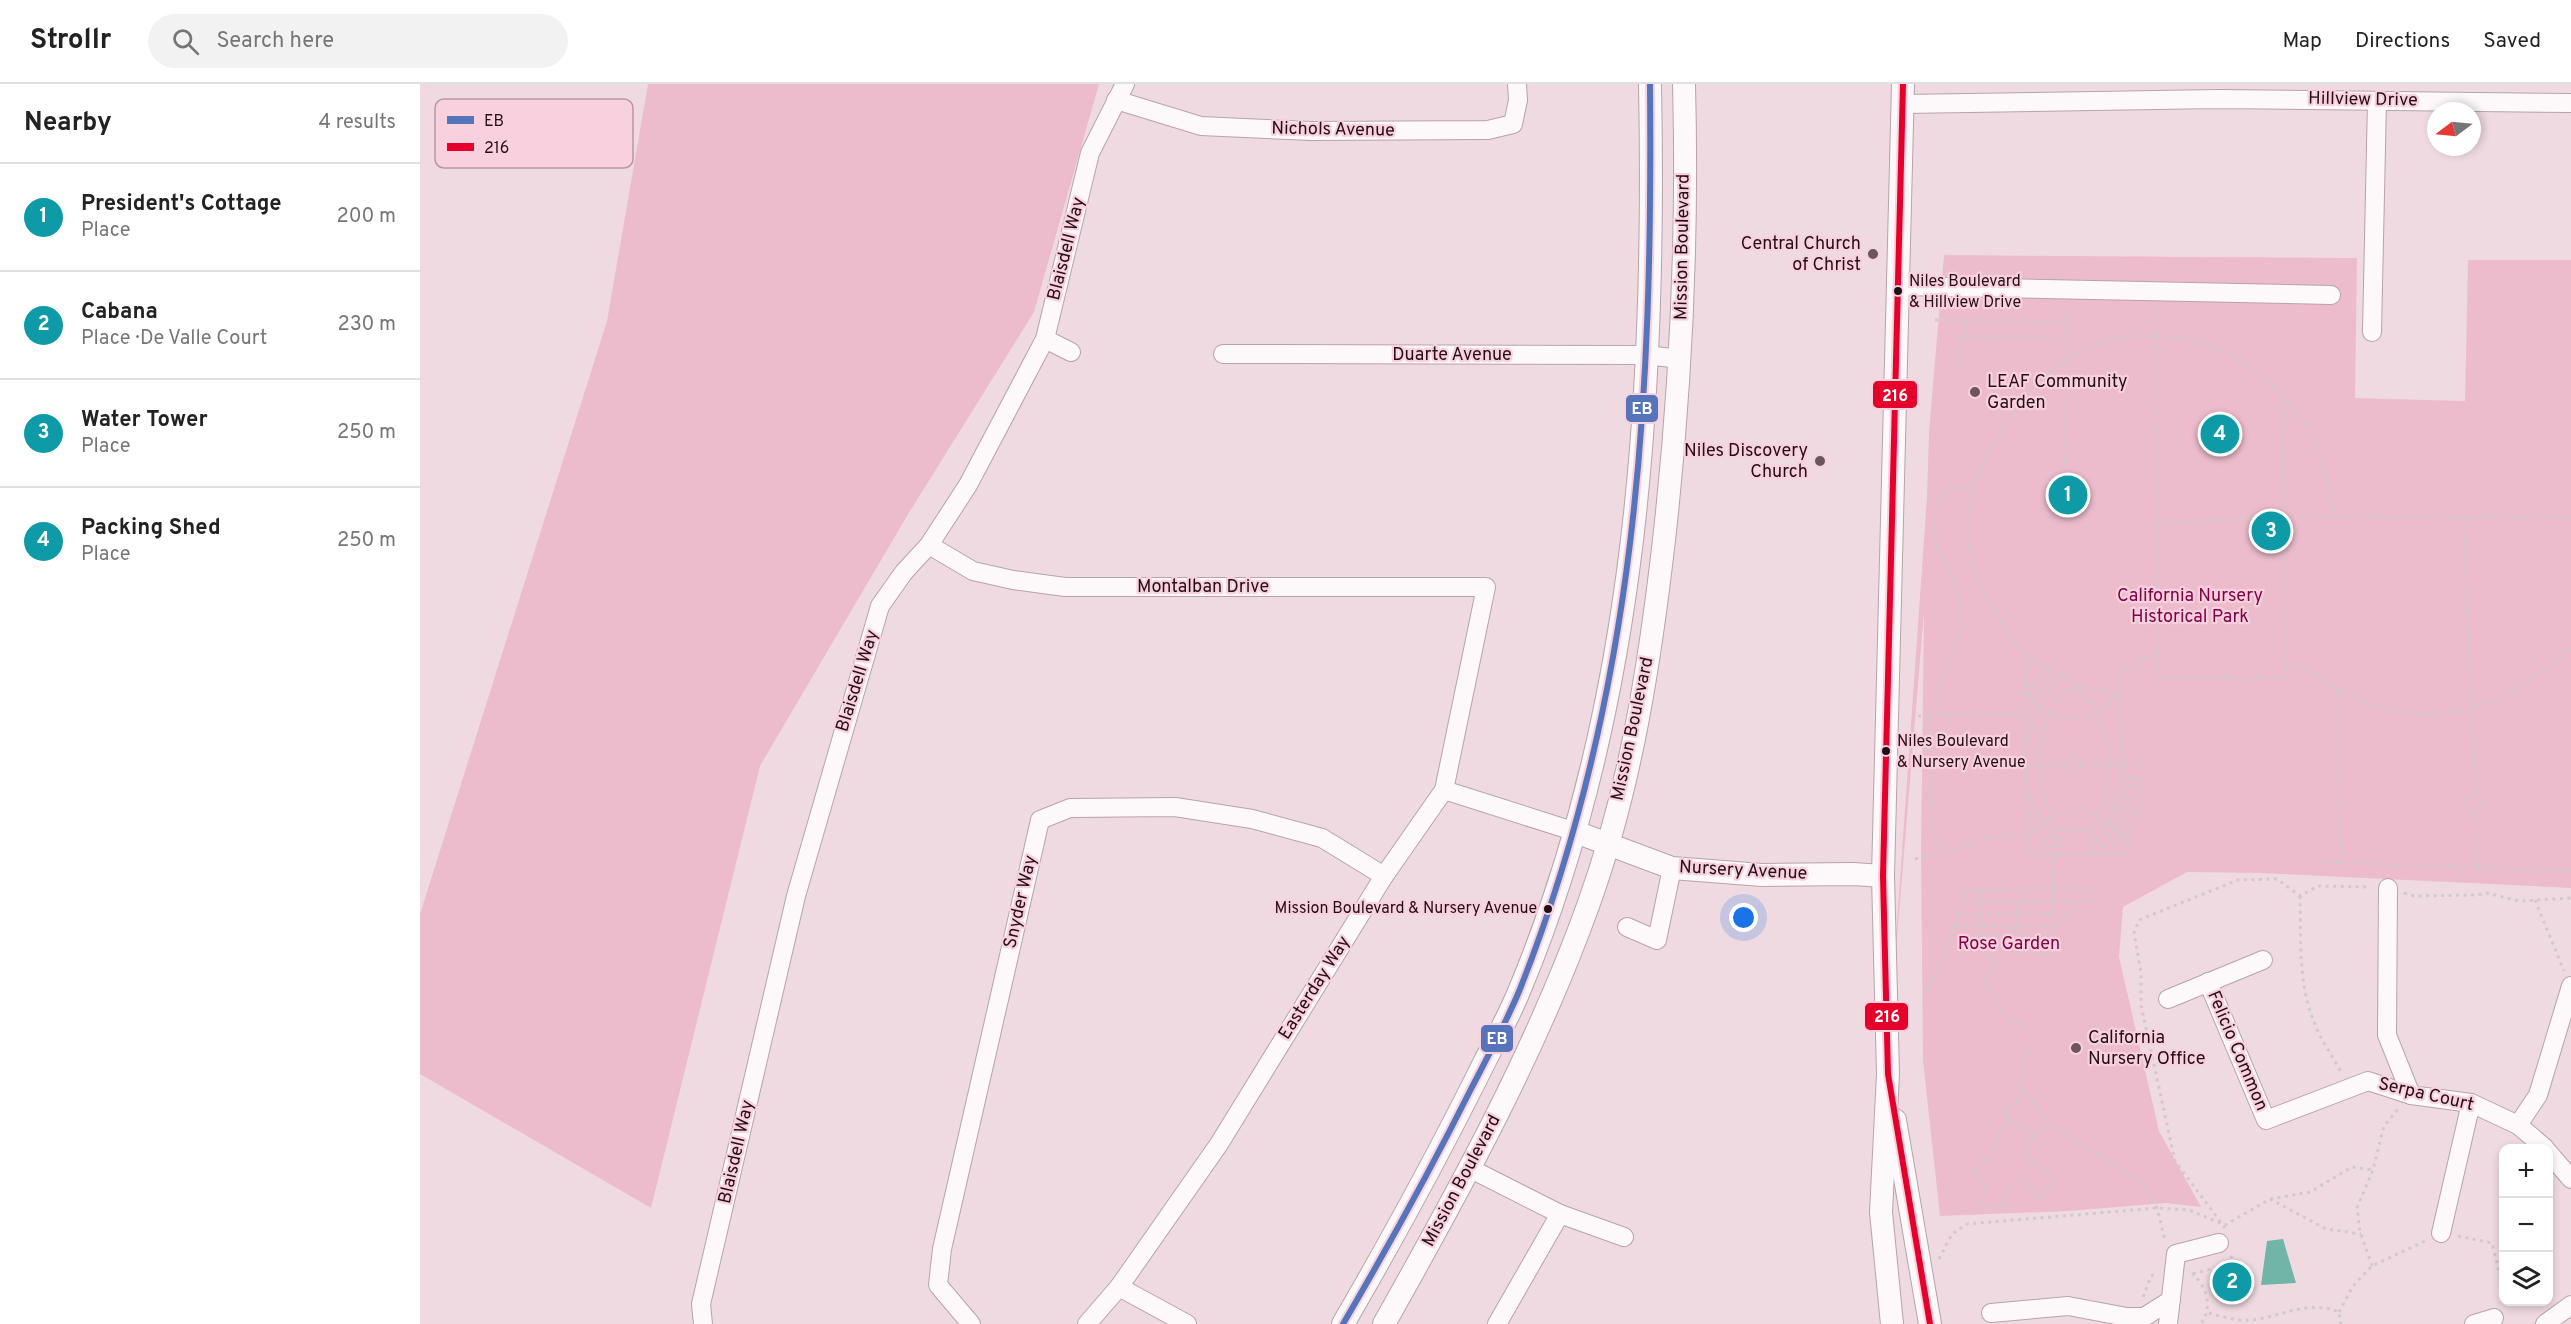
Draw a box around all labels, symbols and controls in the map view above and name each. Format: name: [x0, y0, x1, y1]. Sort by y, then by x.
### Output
search box: [148, 14, 568, 68]
text: Strollr: [30, 23, 112, 59]
icon: search: [169, 25, 202, 58]
text: Search here: [217, 28, 334, 55]
text: Map: [2282, 28, 2322, 55]
text: Directions: [2355, 28, 2450, 55]
text: Saved: [2483, 28, 2541, 55]
street label: Hillview Drive: [2308, 88, 2418, 112]
legend: [435, 99, 633, 168]
north arrow: [2427, 102, 2481, 156]
text: Nearby: [24, 107, 112, 140]
text: 4 results: [319, 110, 396, 136]
text: EB: [484, 112, 504, 132]
street label: Nichols Avenue: [1271, 117, 1395, 143]
text: 216: [484, 139, 509, 159]
street label: Mission Boulevard: [1670, 174, 1696, 320]
text: President's Cottage: [81, 191, 282, 218]
street label: Blaisdell Way: [1043, 195, 1091, 303]
text: 1: [40, 204, 48, 230]
text: 200 m: [337, 204, 396, 230]
text: Place: [81, 218, 131, 244]
place label: Central Church of Christ: [1741, 233, 1861, 277]
marker: Central Church of Christ: [1866, 247, 1880, 261]
place label: Niles Boulevard & Hillview Drive: [1909, 272, 2021, 313]
marker: Niles Boulevard & Hillview Drive: [1892, 285, 1904, 297]
text: Cabana: [81, 299, 158, 326]
text: 2: [37, 312, 50, 338]
text: 230 m: [337, 312, 396, 338]
text: Place · De Valle Court: [81, 326, 267, 352]
street label: Duarte Avenue: [1392, 344, 1512, 367]
place label: LEAF Community Garden: [1987, 371, 2128, 415]
line badge: 216: [1872, 380, 1918, 409]
marker: LEAF Community Garden: [1968, 385, 1982, 399]
text: 216: [1882, 387, 1908, 407]
line badge: EB: [1625, 394, 1659, 423]
text: EB: [1632, 400, 1652, 420]
text: Water Tower: [81, 407, 208, 434]
pin: 4: [2200, 412, 2240, 456]
text: 3: [38, 420, 50, 446]
text: 250 m: [337, 420, 396, 446]
text: Place: [81, 434, 131, 460]
place label: Niles Discovery Church: [1684, 440, 1808, 484]
marker: Niles Discovery Church: [1813, 454, 1827, 468]
pin: 1: [2048, 472, 2088, 518]
pin: 3: [2252, 508, 2290, 554]
text: Packing Shed: [81, 515, 221, 542]
text: 4: [37, 528, 50, 554]
text: 250 m: [337, 528, 396, 554]
text: Place: [81, 542, 131, 568]
street label: Montalban Drive: [1137, 576, 1269, 599]
park label: California Nursery Historical Park: [2117, 585, 2263, 629]
street label: Blaisdell Way: [832, 627, 884, 735]
street label: Mission Boulevard: [1607, 655, 1659, 803]
place label: Niles Boulevard & Nursery Avenue: [1897, 732, 2026, 773]
marker: Niles Boulevard & Nursery Avenue: [1880, 745, 1892, 757]
street label: Snyder Way: [999, 853, 1043, 951]
street label: Nursery Avenue: [1678, 856, 1808, 886]
place label: Mission Boulevard & Nursery Avenue: [1275, 899, 1537, 919]
marker: Mission Boulevard & Nursery Avenue: [1542, 903, 1554, 915]
your location: [1729, 903, 1758, 932]
street label: Easterday Way: [1274, 932, 1356, 1044]
park label: Rose Garden: [1958, 933, 2060, 956]
street label: Felicio Common: [2201, 987, 2273, 1115]
line badge: 216: [1864, 1002, 1909, 1031]
text: 216: [1874, 1008, 1900, 1028]
line badge: EB: [1480, 1024, 1514, 1053]
place label: California Nursery Office: [2088, 1027, 2206, 1071]
text: EB: [1487, 1030, 1507, 1050]
marker: California Nursery Office: [2069, 1041, 2083, 1055]
street label: Serpa Court: [2376, 1073, 2476, 1117]
street label: Blaisdell Way: [714, 1098, 760, 1206]
street label: Mission Boulevard: [1418, 1111, 1506, 1251]
map controls: [2499, 1144, 2553, 1306]
button: +: [2499, 1144, 2553, 1198]
button: −: [2499, 1198, 2553, 1252]
button: layers: [2499, 1252, 2553, 1306]
pin: 2: [2212, 1260, 2252, 1304]

